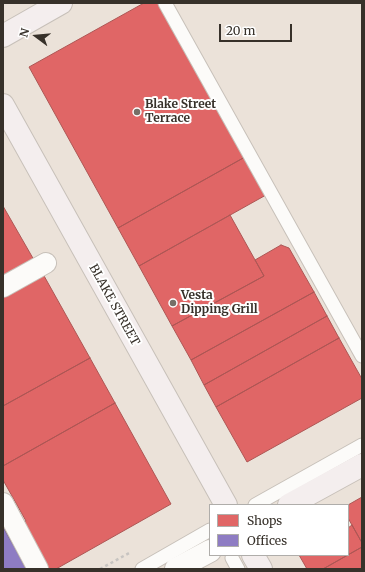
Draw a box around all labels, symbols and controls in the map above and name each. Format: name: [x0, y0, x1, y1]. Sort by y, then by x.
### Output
north arrow: [16, 16, 56, 56]
scale bar: [221, 16, 294, 42]
text: 20 m: [226, 23, 255, 38]
text: N: [17, 27, 32, 39]
place label: Blake Street Terrace: [145, 98, 216, 126]
marker: Blake Street Terrace: [132, 107, 142, 117]
street label: BLAKE STREET: [86, 262, 142, 348]
place label: Vesta Dipping Grill: [181, 289, 258, 317]
marker: Vesta Dipping Grill: [168, 298, 178, 308]
legend: [209, 504, 349, 556]
text: Shops: [247, 513, 282, 528]
text: Offices: [247, 533, 287, 548]

